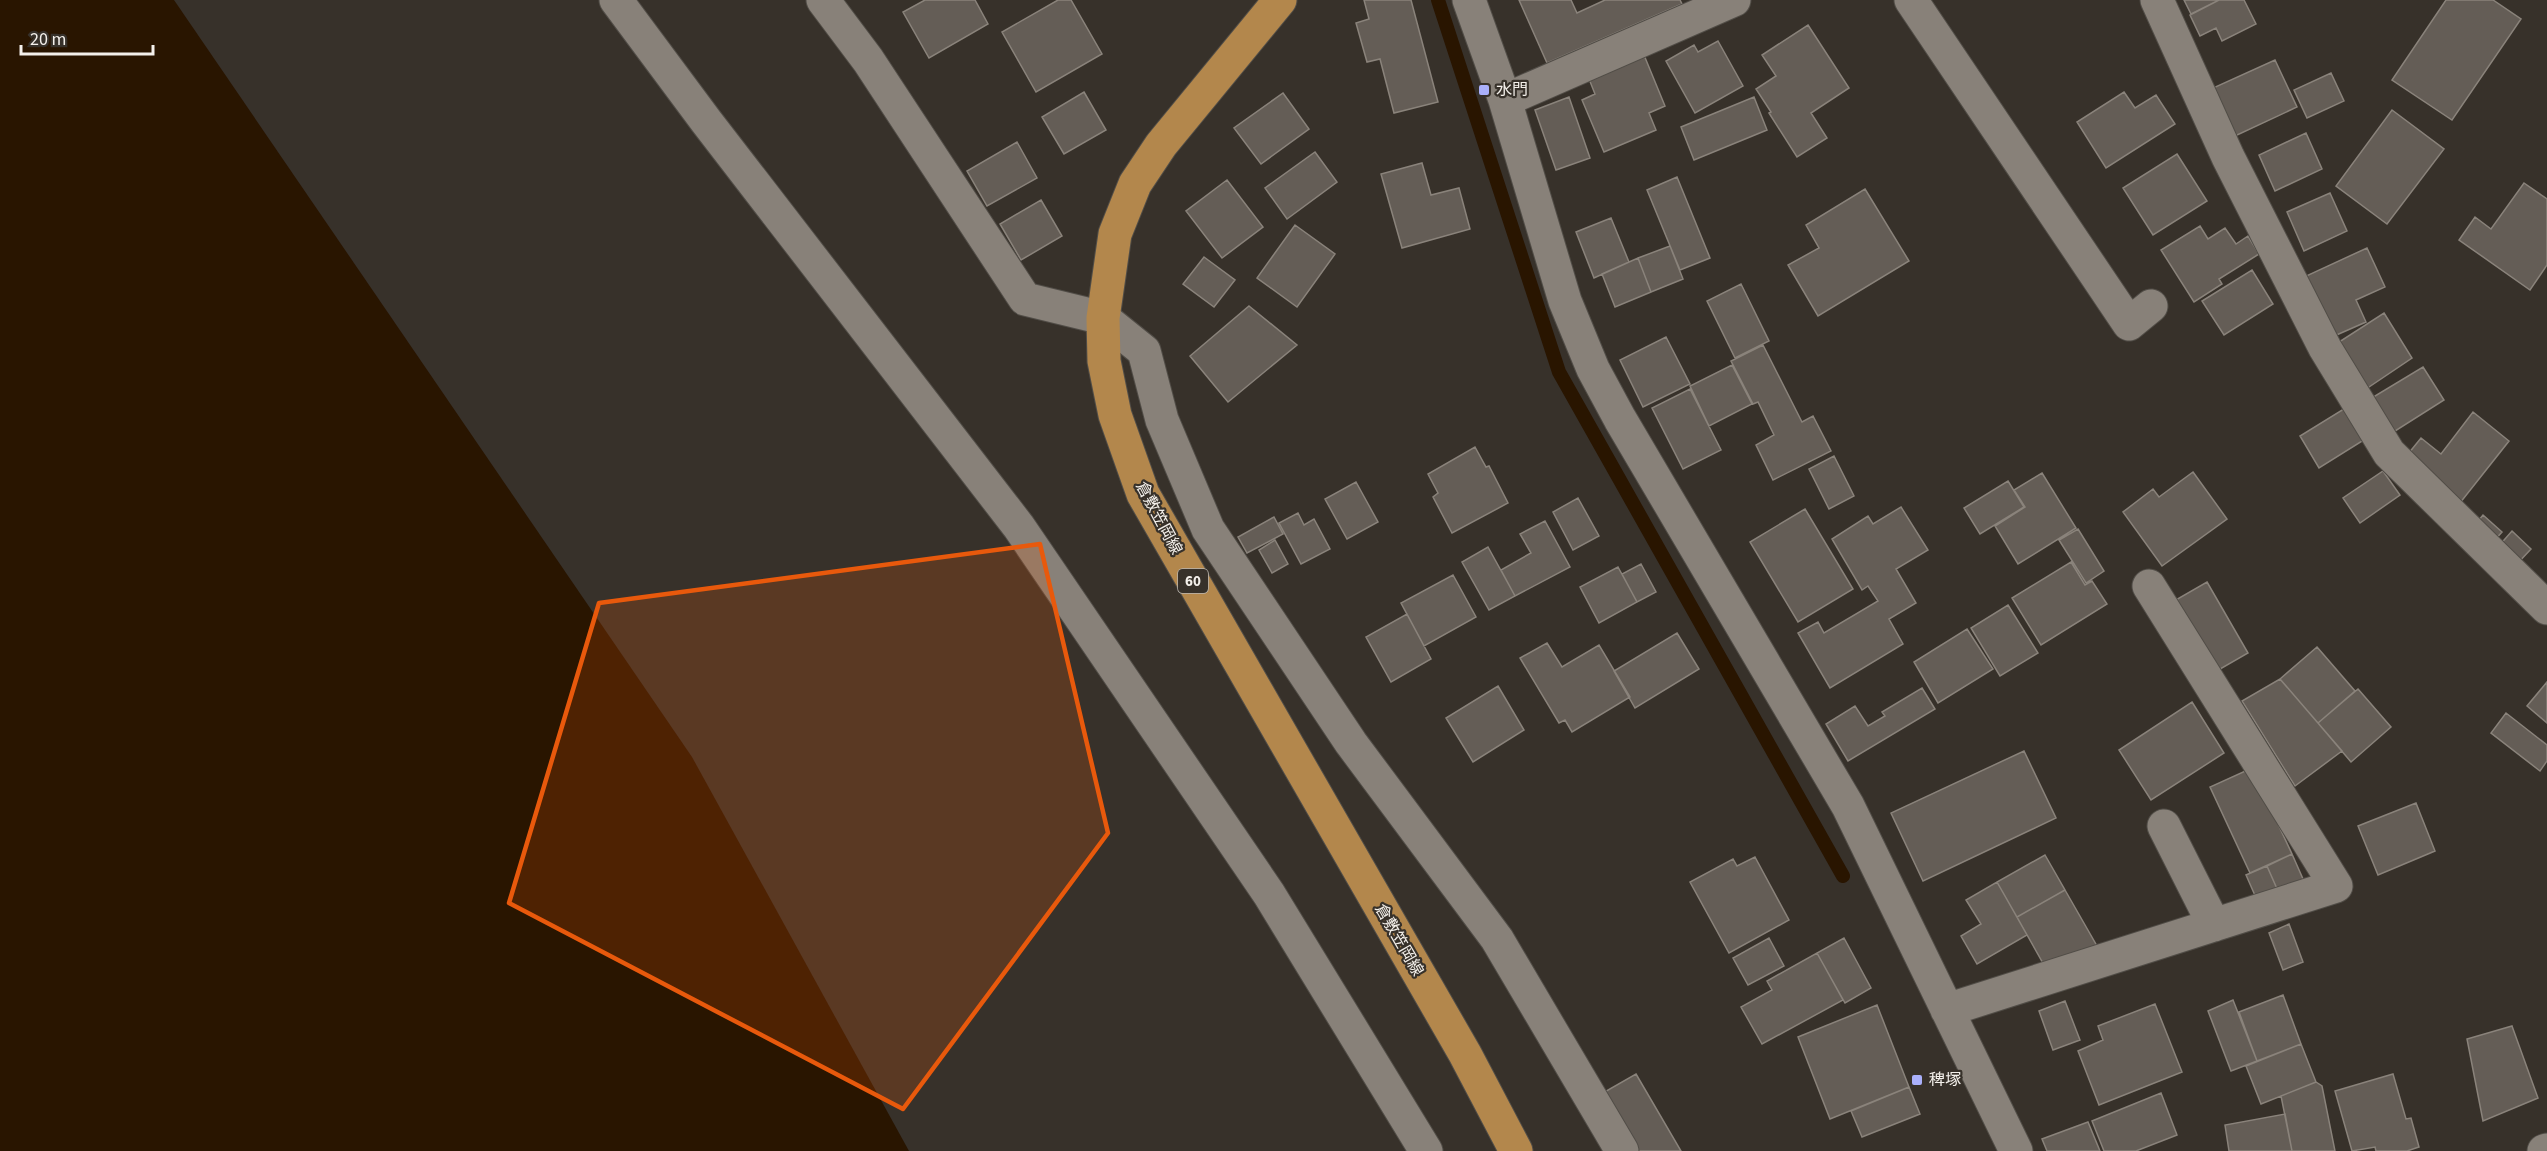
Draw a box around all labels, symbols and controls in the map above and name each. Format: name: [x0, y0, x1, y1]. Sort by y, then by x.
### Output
scale bar: [21, 18, 153, 56]
text: 20 m: [30, 27, 66, 52]
place label: 水門: [1496, 79, 1528, 101]
marker: 水門: [1477, 83, 1491, 97]
street label: 倉敷笠岡線: [1131, 478, 1187, 558]
road number: 60: [1178, 569, 1208, 593]
street label: 倉敷笠岡線: [1369, 900, 1429, 980]
place label: 稗塚: [1929, 1069, 1961, 1091]
marker: 稗塚: [1910, 1073, 1924, 1087]

